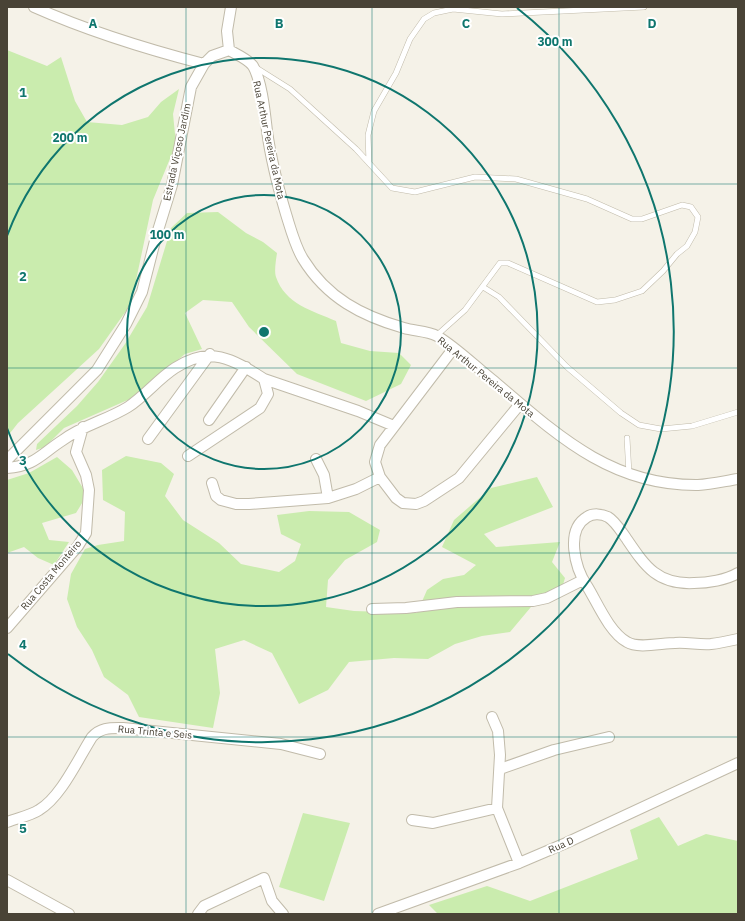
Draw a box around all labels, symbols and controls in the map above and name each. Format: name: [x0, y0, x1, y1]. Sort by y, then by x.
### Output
text: A: [89, 15, 98, 32]
text: B: [275, 15, 284, 32]
text: C: [462, 15, 471, 32]
text: D: [647, 15, 657, 32]
text: 300 m: [537, 34, 573, 49]
street label: Rua Arthur Pereira da Mota: [250, 79, 288, 201]
text: 1: [19, 84, 27, 101]
street label: Estrada Viçoso Jardim: [160, 102, 194, 202]
text: 200 m: [52, 130, 88, 145]
text: 100 m: [149, 227, 185, 242]
text: 2: [19, 268, 27, 285]
centre of rings: [257, 325, 271, 339]
street label: Rua Arthur Pereira da Mota: [435, 334, 538, 421]
text: 3: [19, 452, 27, 469]
street label: Rua Costa Monteiro: [18, 537, 84, 613]
text: 4: [19, 636, 27, 653]
street label: Rua Trinta e Seis: [117, 722, 193, 742]
text: 5: [19, 820, 27, 837]
street label: Rua D: [546, 834, 576, 856]

